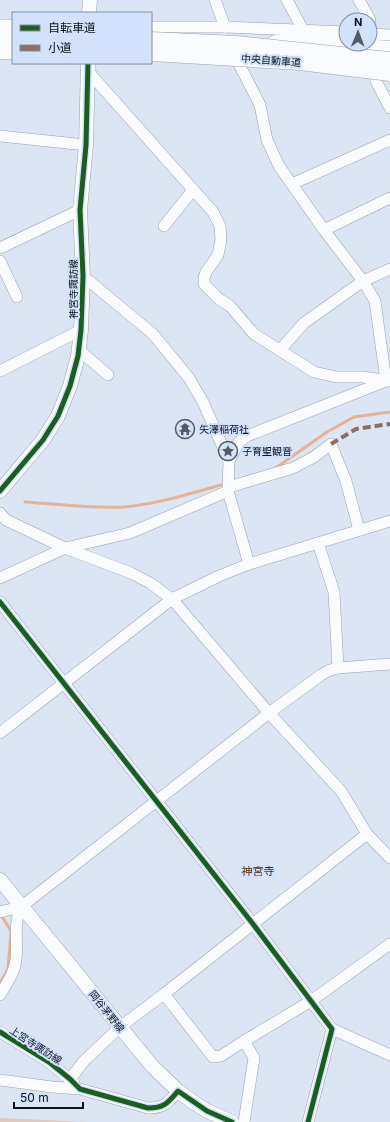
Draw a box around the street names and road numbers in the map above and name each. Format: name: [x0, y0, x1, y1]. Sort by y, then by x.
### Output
street label: 中央自動車道: [241, 52, 301, 68]
street label: 神宮寺諏訪線: [67, 259, 79, 319]
street label: 岡谷茅野線: [87, 988, 127, 1034]
street label: 上宮寺諏訪線: [8, 1024, 64, 1066]

